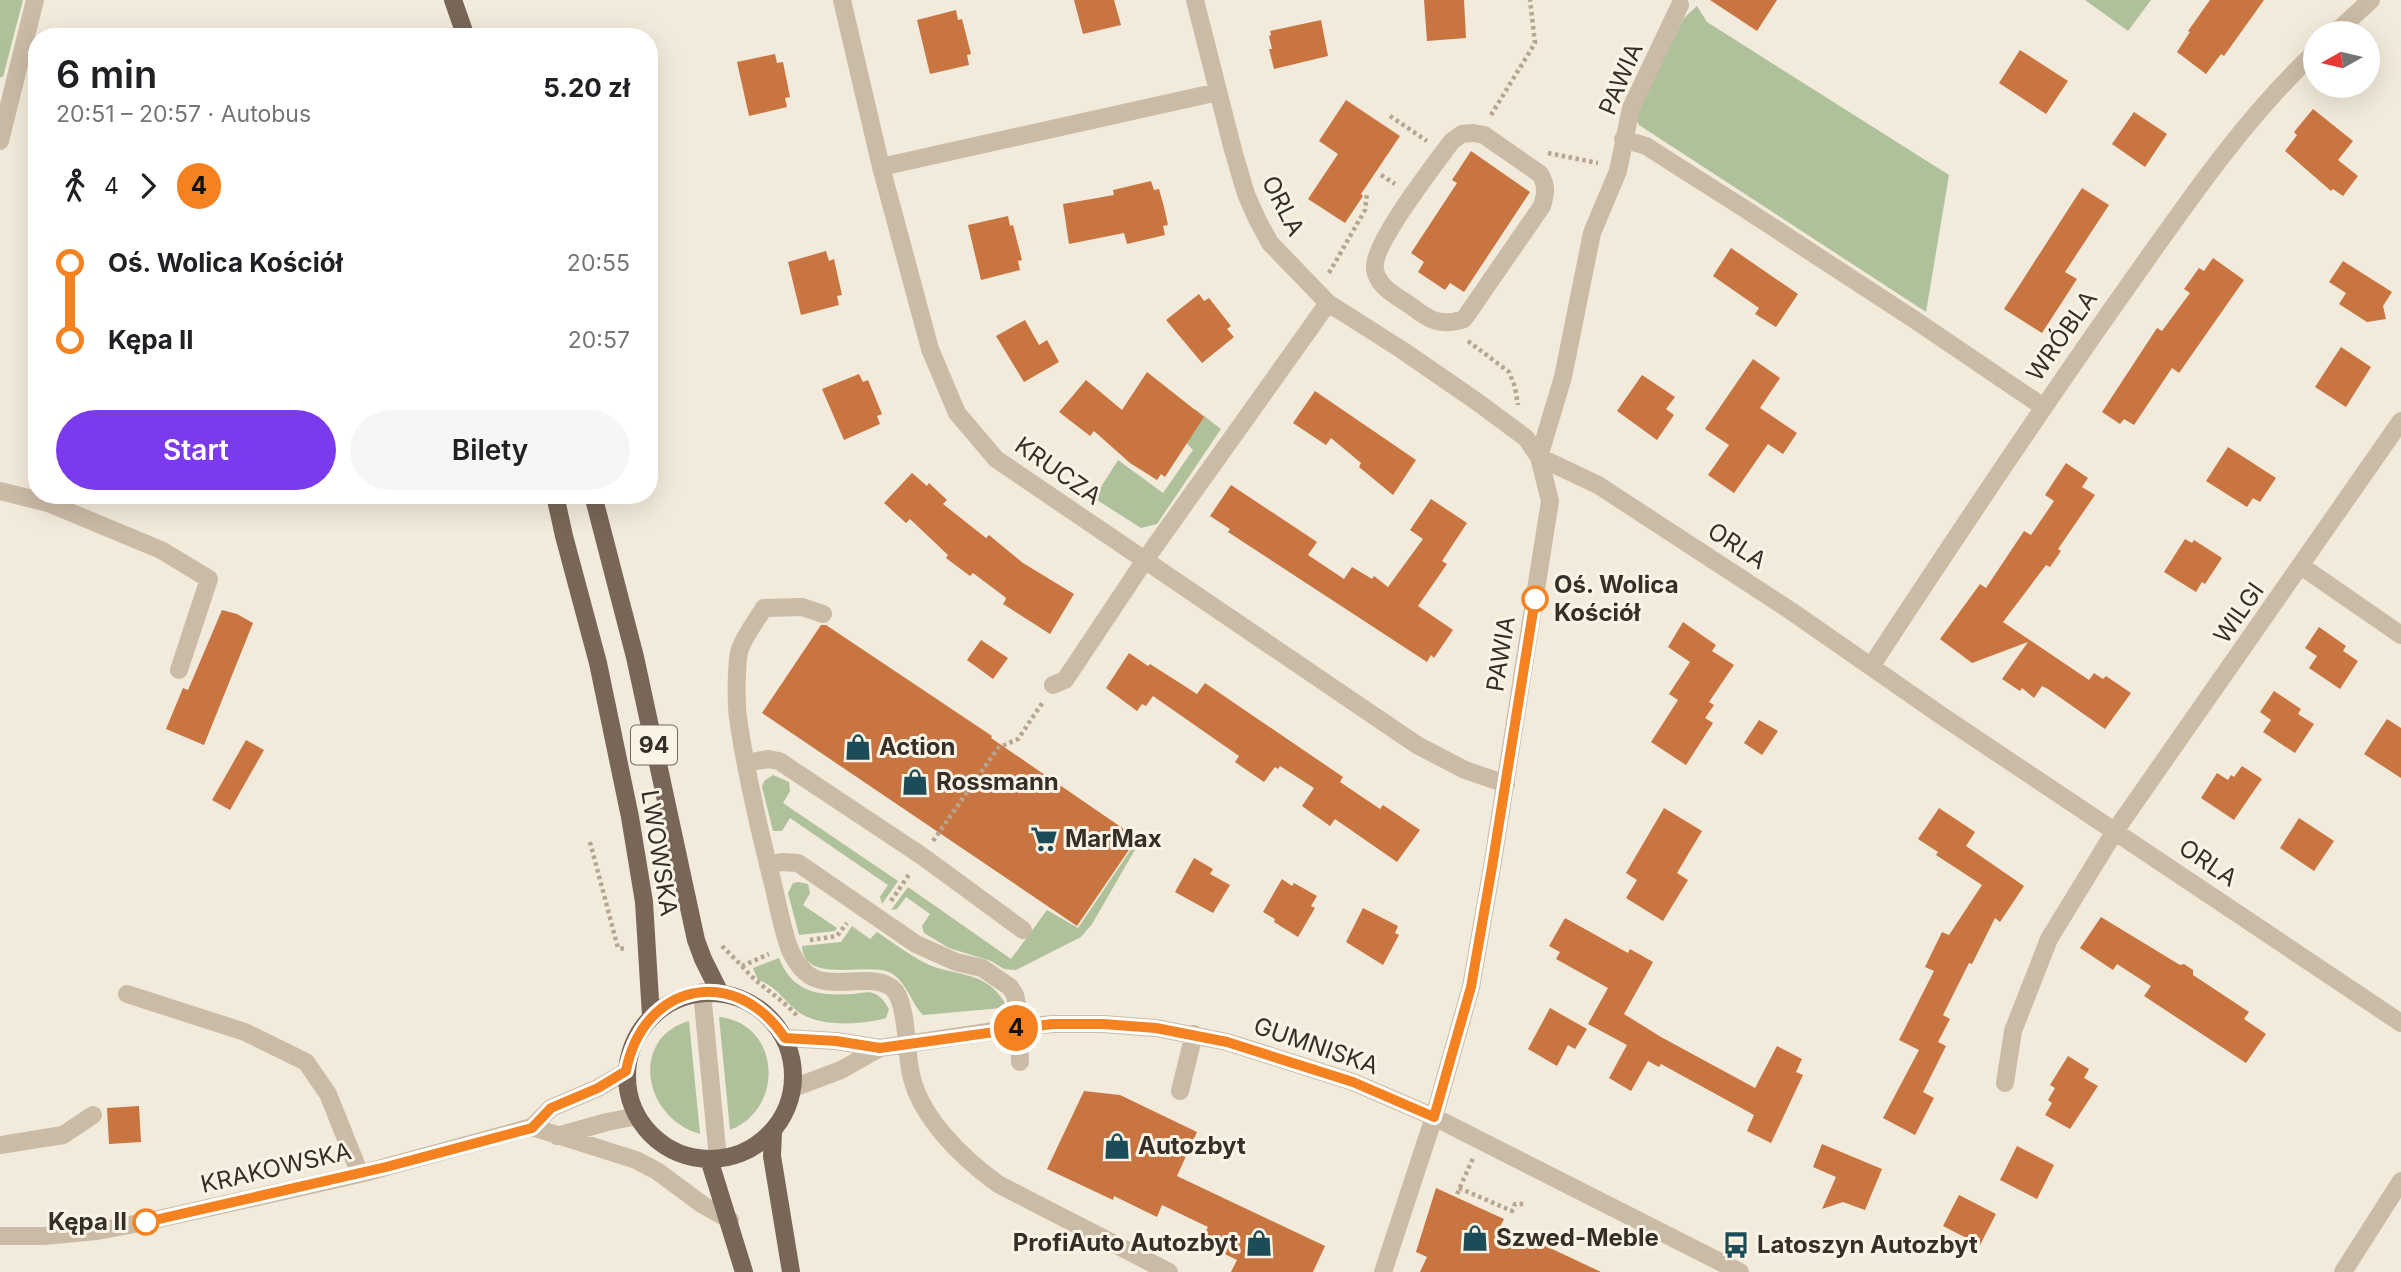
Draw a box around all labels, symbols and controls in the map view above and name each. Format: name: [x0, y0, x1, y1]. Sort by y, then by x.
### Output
north arrow: [2303, 21, 2380, 98]
map controls: [2303, 21, 2380, 98]
street label: PAWIA: [1592, 38, 1649, 119]
text: 6 min: [56, 51, 157, 97]
text: 5.20 zł: [543, 72, 630, 103]
text: 20:51 – 20:57 · Autobus: [56, 100, 311, 128]
icon: walk: [56, 167, 94, 205]
icon: forward: [129, 167, 167, 205]
text: 4: [191, 171, 207, 200]
street label: ORLA: [1256, 171, 1311, 241]
text: 4: [104, 172, 119, 200]
text: Oś. Wolica Kościół: [108, 247, 343, 278]
text: 20:55: [567, 249, 630, 277]
street label: WRÓBLA: [2020, 285, 2103, 386]
text: Kępa II: [108, 324, 194, 355]
text: 20:57: [568, 326, 630, 354]
button: Start: [56, 410, 336, 490]
button: Bilety: [350, 410, 630, 490]
street label: KRUCZA: [1010, 430, 1107, 511]
street label: ORLA: [1703, 516, 1772, 575]
place label: Oś. Wolica Kościół: [1554, 570, 1679, 627]
street label: WILGI: [2207, 577, 2270, 649]
marker: Oś. Wolica Kościół: [1522, 586, 1548, 612]
street label: PAWIA: [1480, 614, 1521, 693]
road number: 94: [631, 726, 677, 764]
shop icon: Action: [843, 732, 873, 762]
place label: Action: [879, 732, 955, 761]
shop icon: Rossmann: [900, 767, 930, 797]
place label: Rossmann: [936, 767, 1059, 796]
street label: LWOWSKA: [635, 788, 684, 918]
supermarket icon: MarMax: [1029, 824, 1059, 854]
place label: MarMax: [1065, 824, 1162, 853]
street label: ORLA: [2174, 833, 2243, 892]
line badge: 4: [993, 1005, 1039, 1051]
street label: GUMNISKA: [1250, 1011, 1382, 1080]
text: 4: [1008, 1013, 1024, 1042]
shop icon: Autozbyt: [1102, 1131, 1132, 1161]
place label: Autozbyt: [1138, 1131, 1246, 1160]
street label: KRAKOWSKA: [198, 1136, 354, 1199]
place label: Kępa II: [48, 1207, 127, 1236]
marker: Kępa II: [133, 1209, 159, 1235]
shop icon: Szwed-Meble: [1460, 1223, 1490, 1253]
place label: Szwed-Meble: [1496, 1223, 1659, 1252]
place label: ProfiAuto Autozbyt: [1013, 1228, 1238, 1257]
shop icon: ProfiAuto Autozbyt: [1244, 1228, 1274, 1258]
bus stop icon: Latoszyn Autozbyt: [1721, 1230, 1751, 1260]
place label: Latoszyn Autozbyt: [1757, 1230, 1978, 1259]

